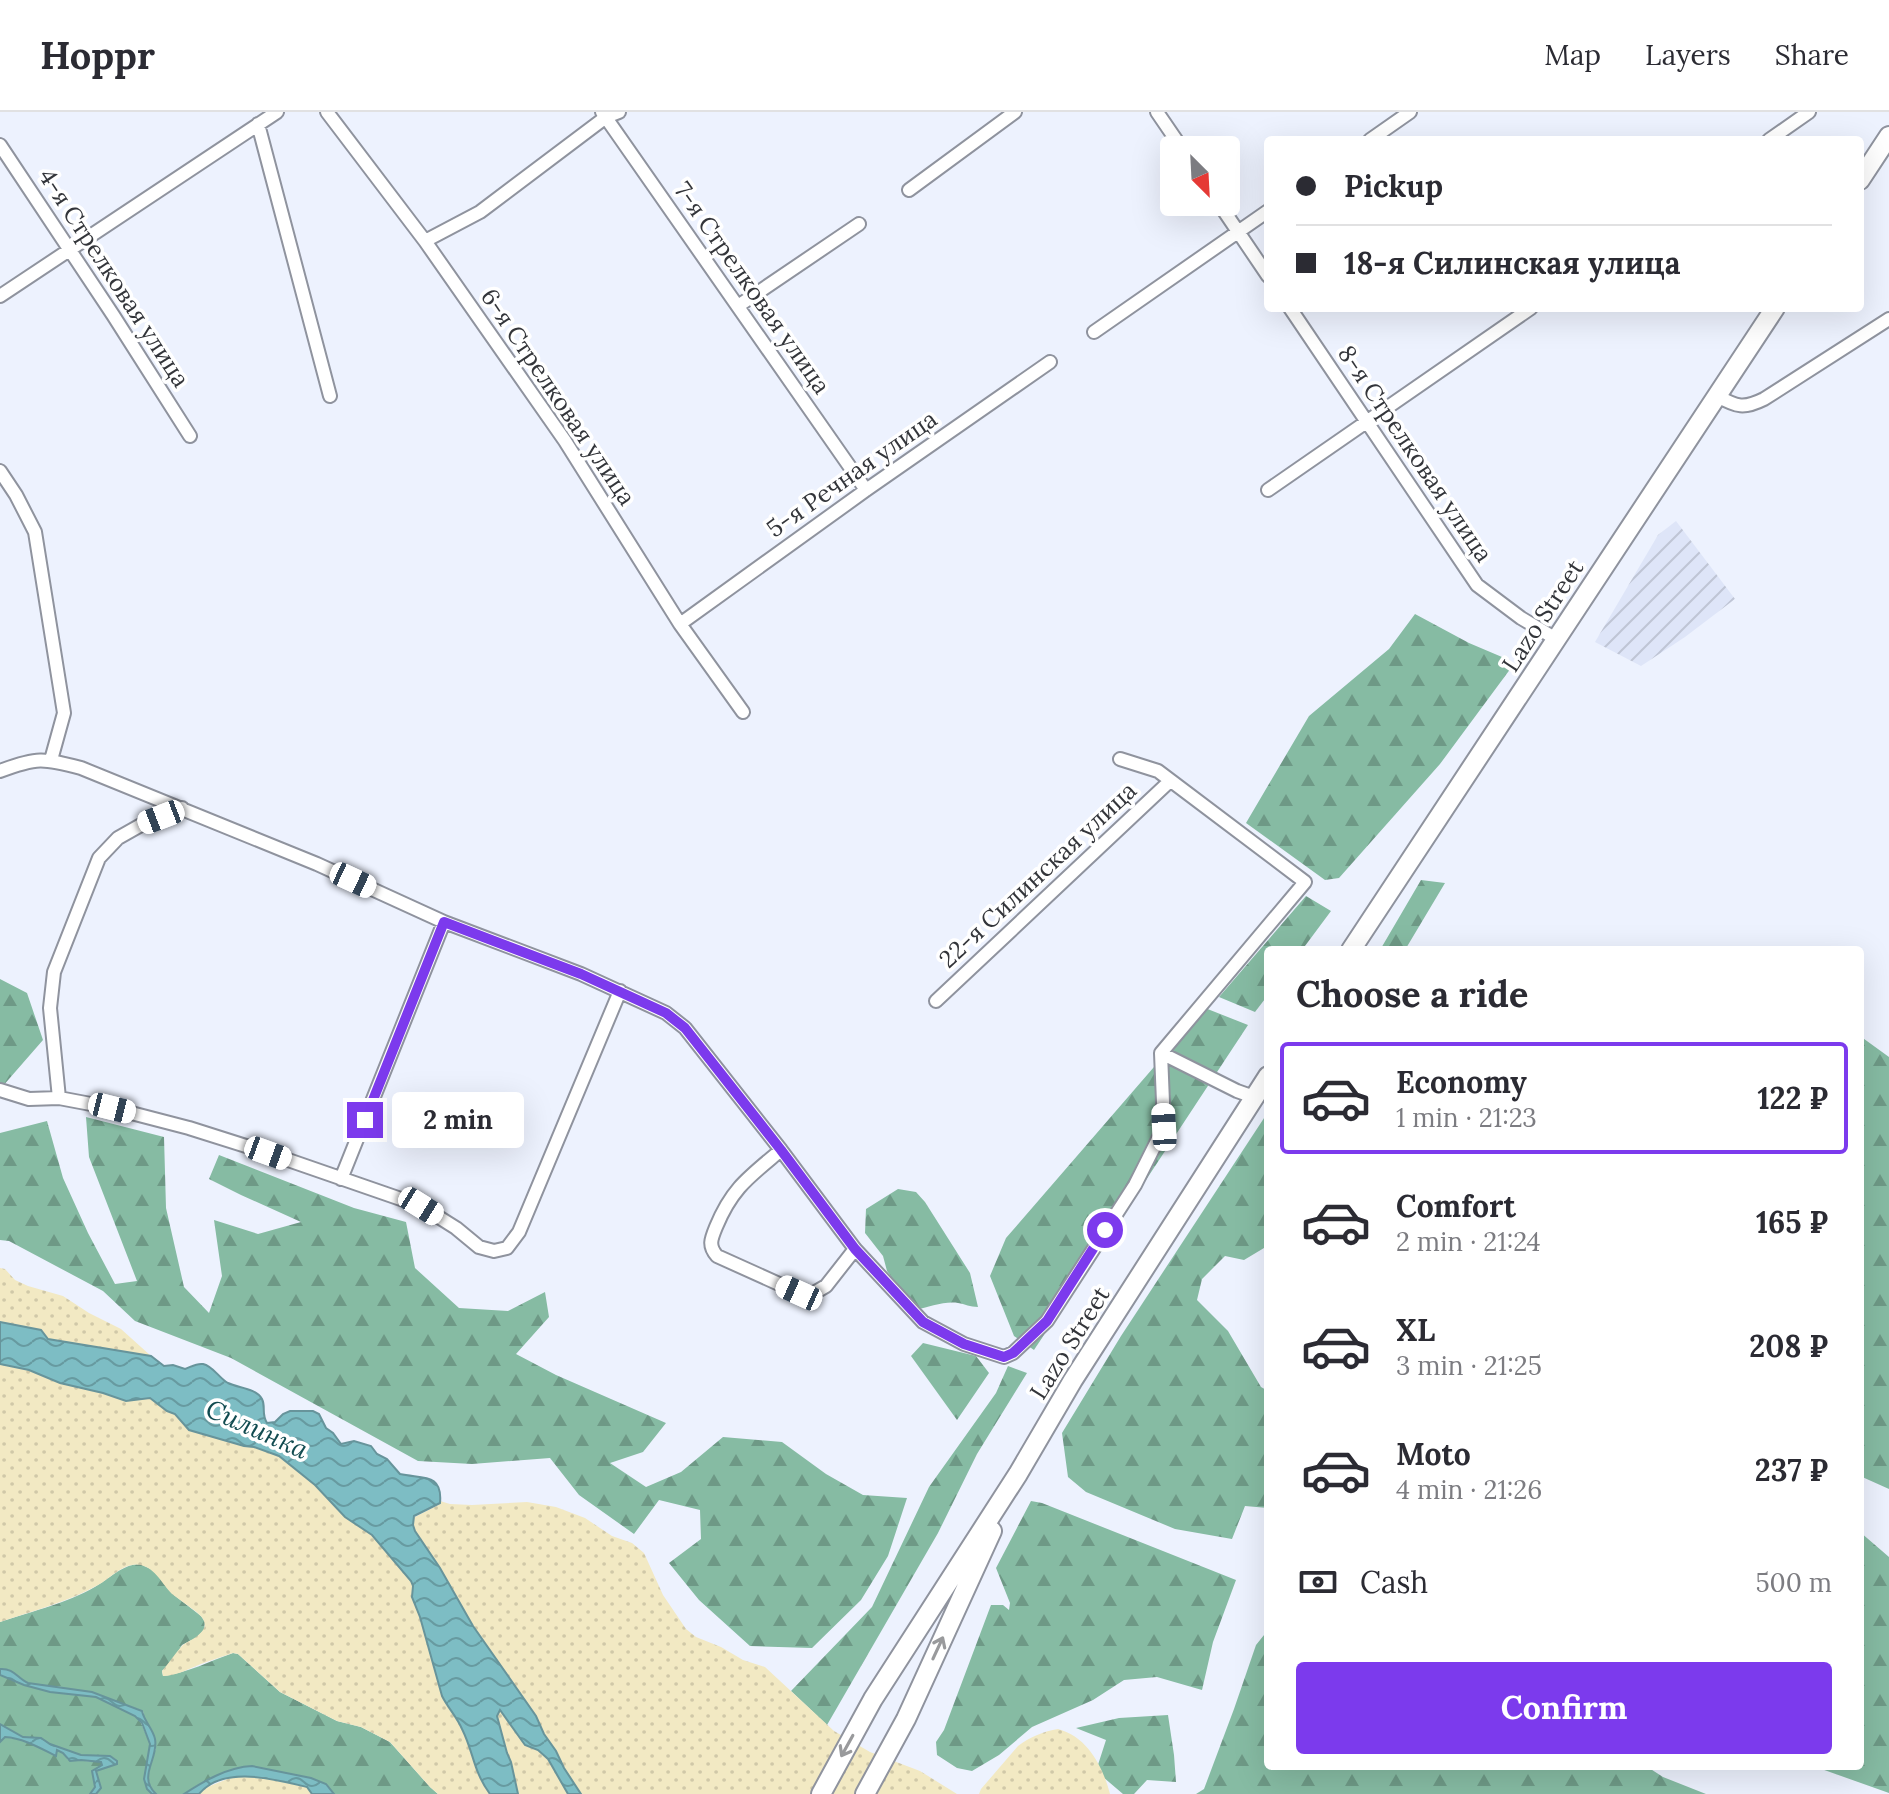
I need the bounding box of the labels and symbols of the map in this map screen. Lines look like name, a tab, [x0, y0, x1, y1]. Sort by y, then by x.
north arrow	[1160, 136, 1240, 216]
street label: 4-я Стрелковая улица	[32, 163, 197, 393]
street label: 7-я Стрелковая улица	[667, 176, 837, 400]
street label: 6-я Стрелковая улица	[474, 282, 643, 511]
street label: 8-я Стрелковая улица	[1331, 339, 1500, 568]
street label: 5-я Речная улица	[761, 403, 943, 544]
street label: Lazo Street	[1495, 553, 1591, 678]
street label: 22-я Силинская улица	[932, 775, 1143, 974]
car	[134, 797, 188, 837]
car	[326, 859, 380, 901]
car	[86, 1091, 138, 1125]
callout: 2 min	[393, 1092, 525, 1148]
route end	[347, 1102, 383, 1138]
car	[1151, 1102, 1177, 1152]
car	[241, 1134, 295, 1172]
car	[394, 1183, 448, 1229]
route start	[1087, 1212, 1123, 1248]
car	[772, 1272, 826, 1314]
street label: Lazo Street	[1023, 1280, 1117, 1405]
water label: Силинка	[201, 1391, 314, 1466]
one-way arrow	[932, 1636, 947, 1661]
one-way arrow	[838, 1734, 854, 1758]

